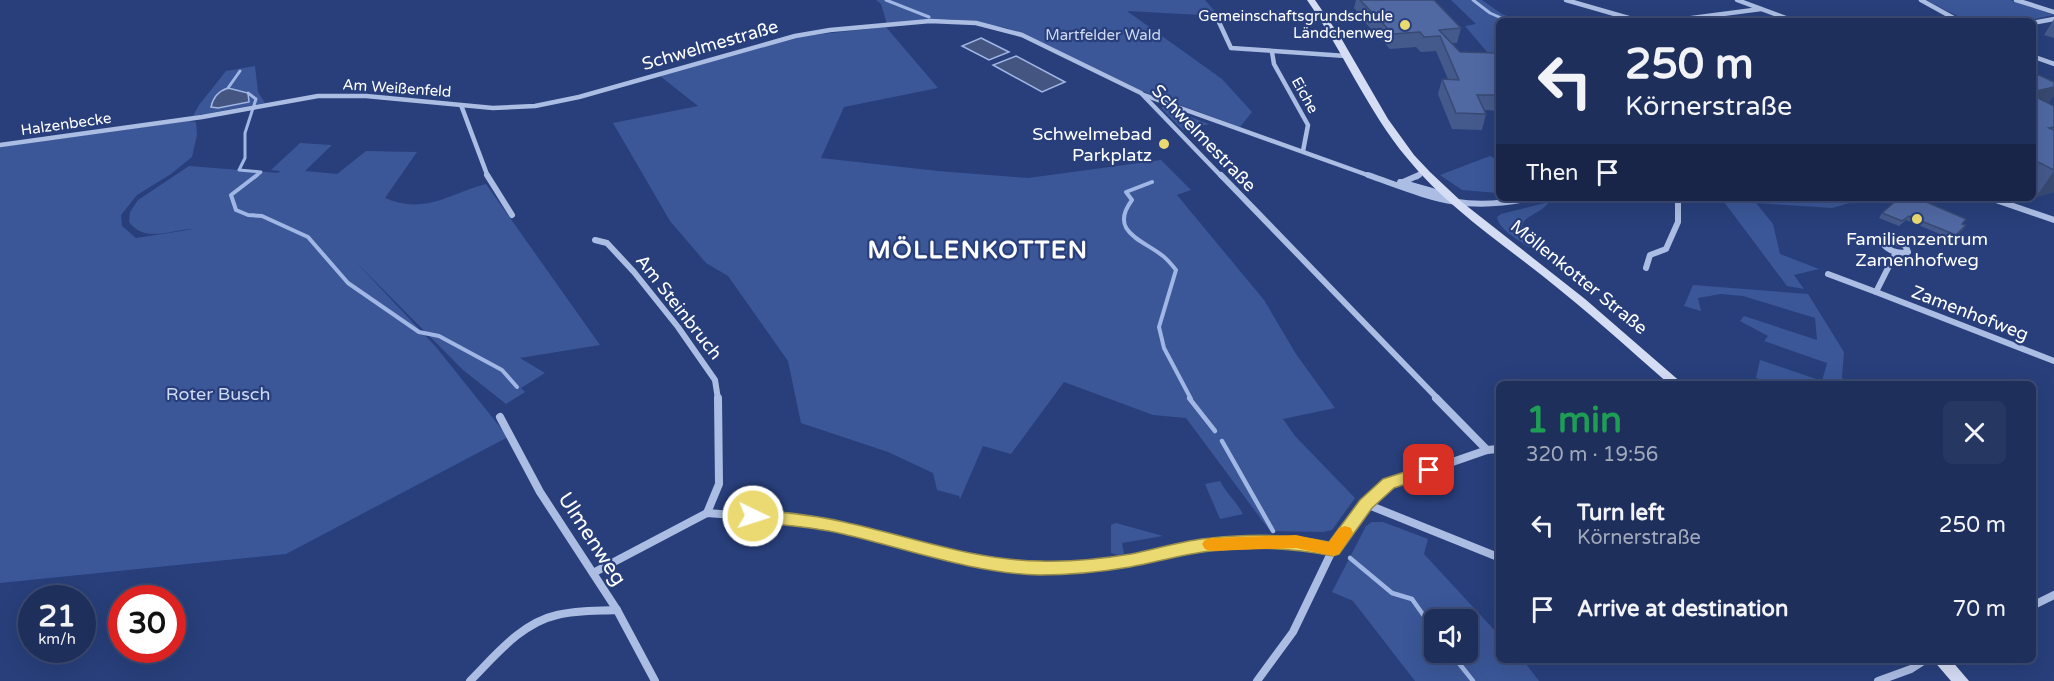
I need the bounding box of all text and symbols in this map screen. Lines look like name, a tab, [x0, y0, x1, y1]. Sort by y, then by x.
place label: Gemeinschaftsgrundschule Ländchenweg	[1198, 7, 1393, 42]
street label: Schwelmestraße	[639, 15, 781, 75]
marker: Gemeinschaftsgrundschule Ländchenweg	[1398, 18, 1412, 32]
park label: Martfelder Wald	[1045, 26, 1161, 44]
text: 250 m	[1625, 39, 1754, 90]
icon: left	[1526, 42, 1604, 120]
street label: Eiche	[1288, 74, 1322, 116]
street label: Am Weißenfeld	[342, 75, 452, 101]
street label: Schwelmestraße	[1147, 80, 1261, 196]
text: Körnerstraße	[1625, 90, 1792, 123]
street label: Halzenbecke	[20, 109, 112, 139]
place label: Schwelmebad Parkplatz	[1032, 123, 1152, 166]
marker: Schwelmebad Parkplatz	[1157, 137, 1171, 151]
icon: arrive	[1591, 156, 1624, 189]
text: Then	[1526, 160, 1579, 186]
marker: Familienzentrum Zamenhofweg	[1910, 212, 1924, 226]
street label: Möllenkotter Straße	[1506, 215, 1652, 339]
place label: Familienzentrum Zamenhofweg	[1846, 228, 1988, 271]
district label: MÖLLENKOTTEN	[868, 236, 1088, 265]
street label: Am Steinbruch	[631, 250, 727, 364]
street label: Zamenhofweg	[1908, 281, 2032, 345]
park label: Roter Busch	[166, 383, 270, 405]
text: 1 min	[1526, 399, 1622, 442]
button: close	[1943, 401, 2006, 464]
text: 320 m · 19:56	[1526, 443, 1658, 467]
pin	[1403, 444, 1454, 495]
icon: arrive	[1412, 453, 1445, 486]
position arrow	[721, 484, 785, 548]
street label: Ulmenweg	[553, 488, 631, 590]
text: Turn left	[1577, 500, 1665, 526]
icon: left	[1526, 509, 1559, 542]
text: 250 m	[1939, 512, 2006, 538]
text: Körnerstraße	[1577, 526, 1701, 550]
speed limit sign: 30	[108, 585, 186, 663]
icon: arrive	[1526, 593, 1559, 626]
text: Arrive at destination	[1577, 596, 1788, 622]
text: 70 m	[1952, 596, 2006, 622]
text: 21	[38, 598, 76, 635]
map controls	[1424, 609, 1478, 663]
button: sound	[1424, 609, 1478, 663]
text: km/h	[38, 630, 76, 648]

